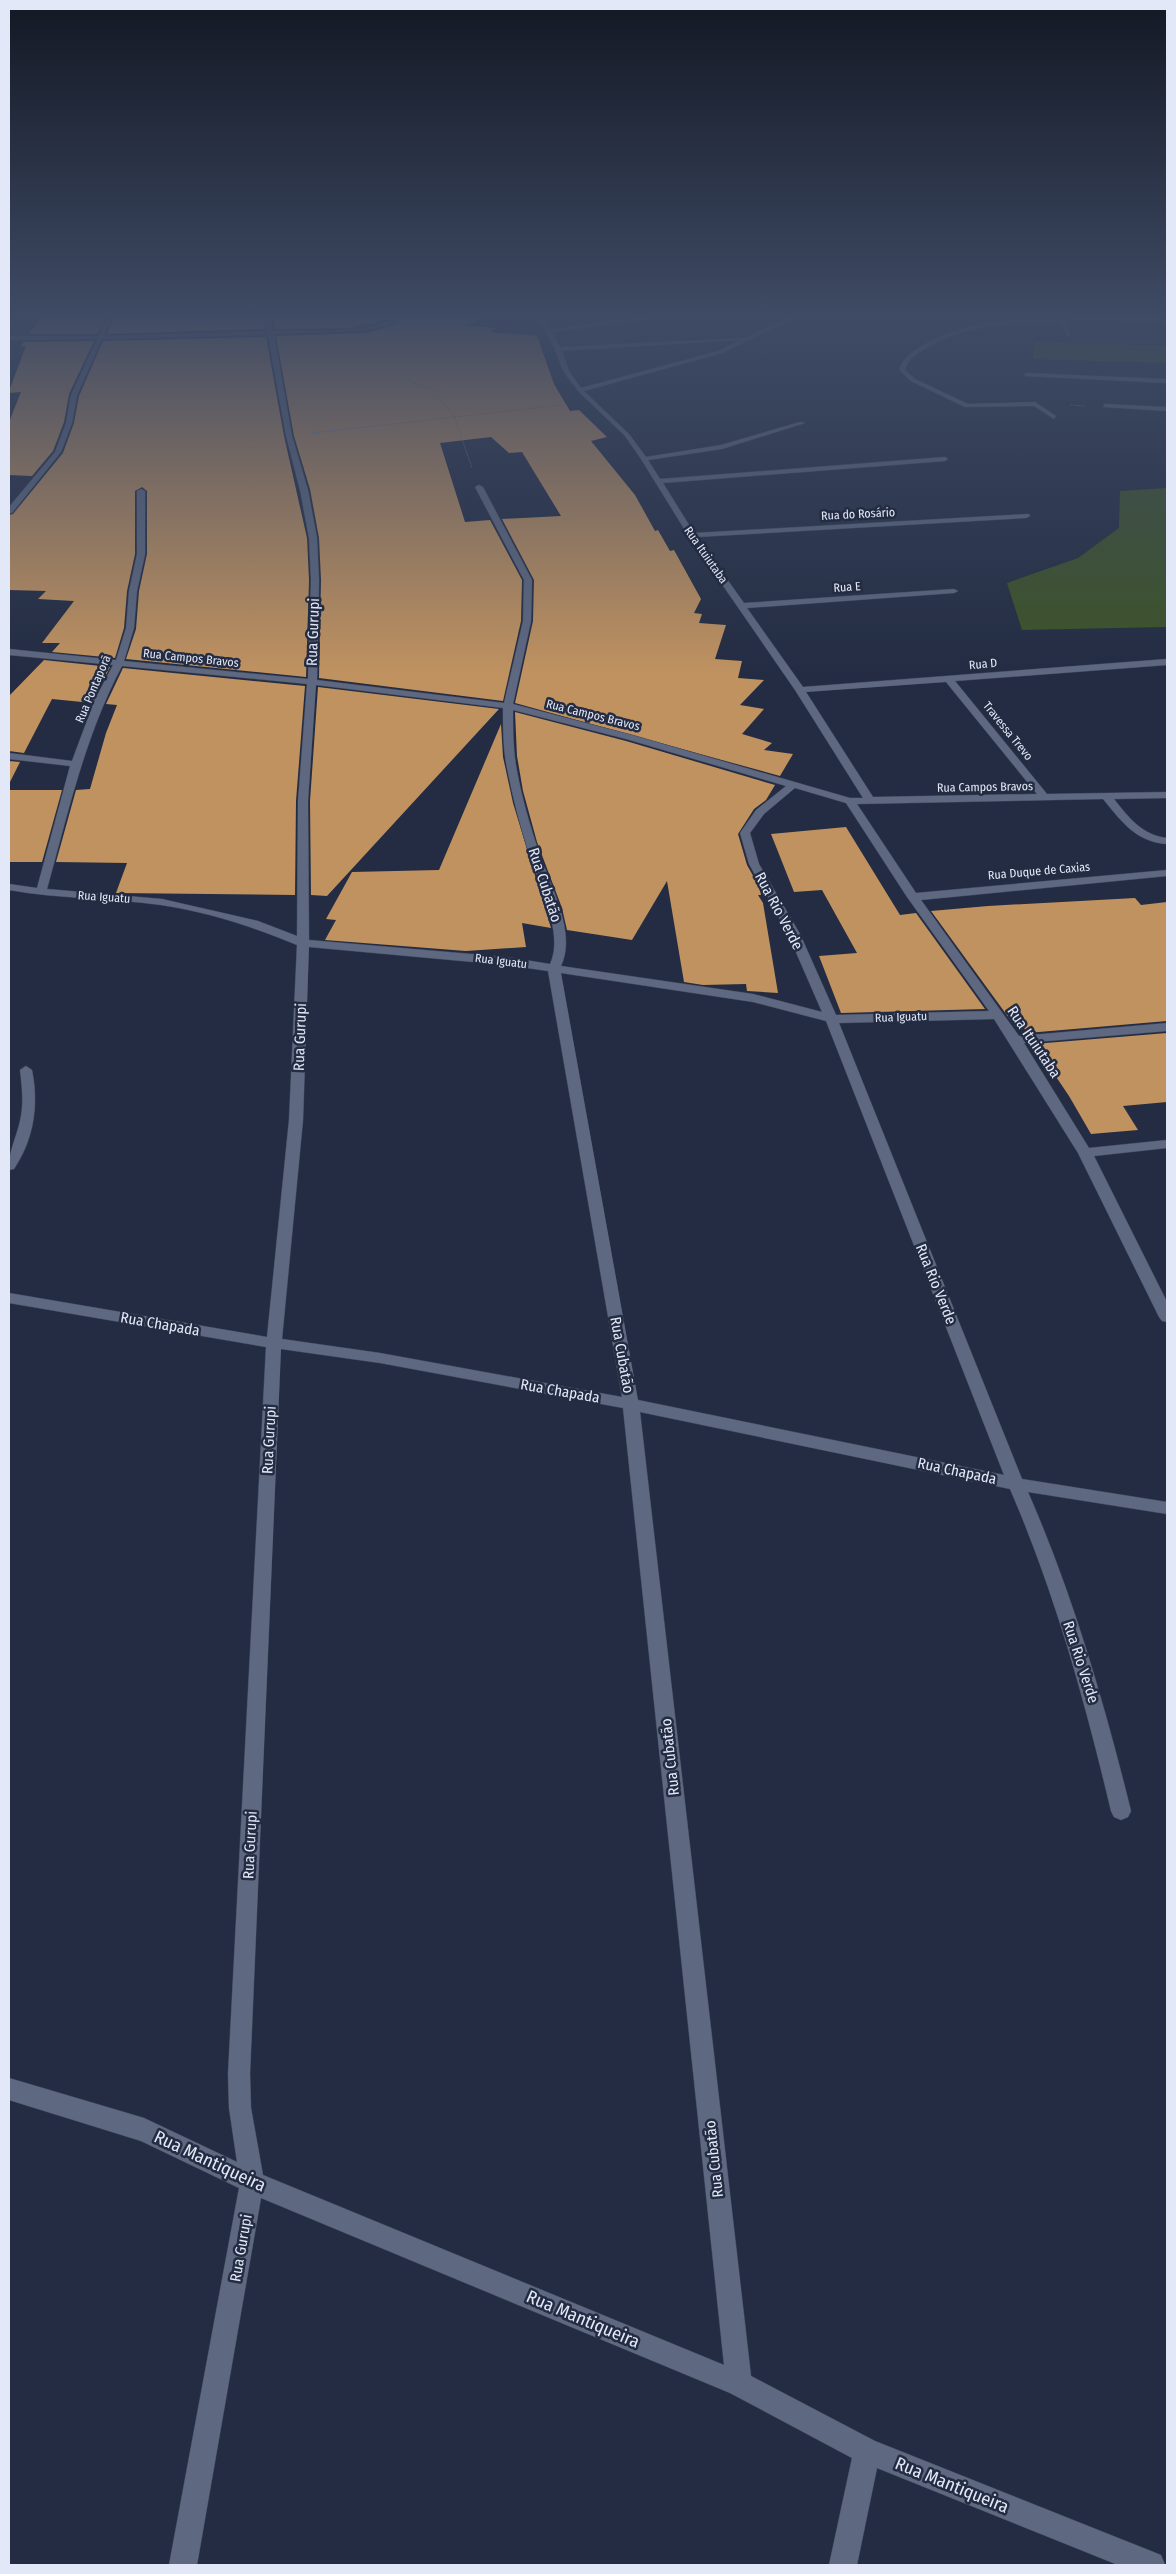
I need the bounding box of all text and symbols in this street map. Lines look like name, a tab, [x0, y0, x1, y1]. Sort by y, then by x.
street label: Rua do Rosário	[821, 505, 895, 523]
street label: Rua Ituiutaba	[681, 524, 731, 586]
street label: Rua E	[833, 579, 861, 595]
street label: Rua Gurupi	[303, 598, 323, 666]
street label: Rua Campos Bravos	[143, 646, 239, 670]
street label: Rua Pontaporã	[72, 653, 114, 725]
street label: Rua D	[968, 656, 998, 672]
street label: Rua Campos Bravos	[545, 697, 641, 733]
street label: Travessa Trevo	[980, 699, 1036, 763]
street label: Rua Campos Bravos	[937, 779, 1033, 795]
street label: Rua Cubatão	[524, 845, 566, 925]
street label: Rua Duque de Caxias	[987, 860, 1091, 882]
street label: Rua Rio Verde	[751, 869, 807, 953]
street label: Rua Iguatu	[77, 888, 131, 906]
street label: Rua Iguatu	[474, 951, 528, 971]
street label: Rua Gurupi	[290, 1003, 310, 1071]
street label: Rua Ituiutaba	[1003, 1003, 1065, 1081]
street label: Rua Iguatu	[874, 1009, 928, 1025]
street label: Rua Rio Verde	[912, 1241, 960, 1327]
street label: Rua Chapada	[119, 1308, 201, 1340]
street label: Rua Cubatão	[606, 1315, 638, 1395]
street label: Rua Chapada	[519, 1375, 601, 1407]
street label: Rua Gurupi	[258, 1405, 280, 1475]
street label: Rua Chapada	[916, 1454, 998, 1488]
street label: Rua Rio Verde	[1059, 1619, 1103, 1705]
street label: Rua Cubatão	[657, 1717, 683, 1796]
street label: Rua Gurupi	[239, 1810, 261, 1880]
street label: Rua Cubatão	[701, 2119, 727, 2198]
street label: Rua Mantiqueira	[151, 2125, 270, 2197]
street label: Rua Gurupi	[226, 2213, 256, 2283]
street label: Rua Mantiqueira	[523, 2285, 643, 2353]
street label: Rua Mantiqueira	[892, 2452, 1012, 2518]

